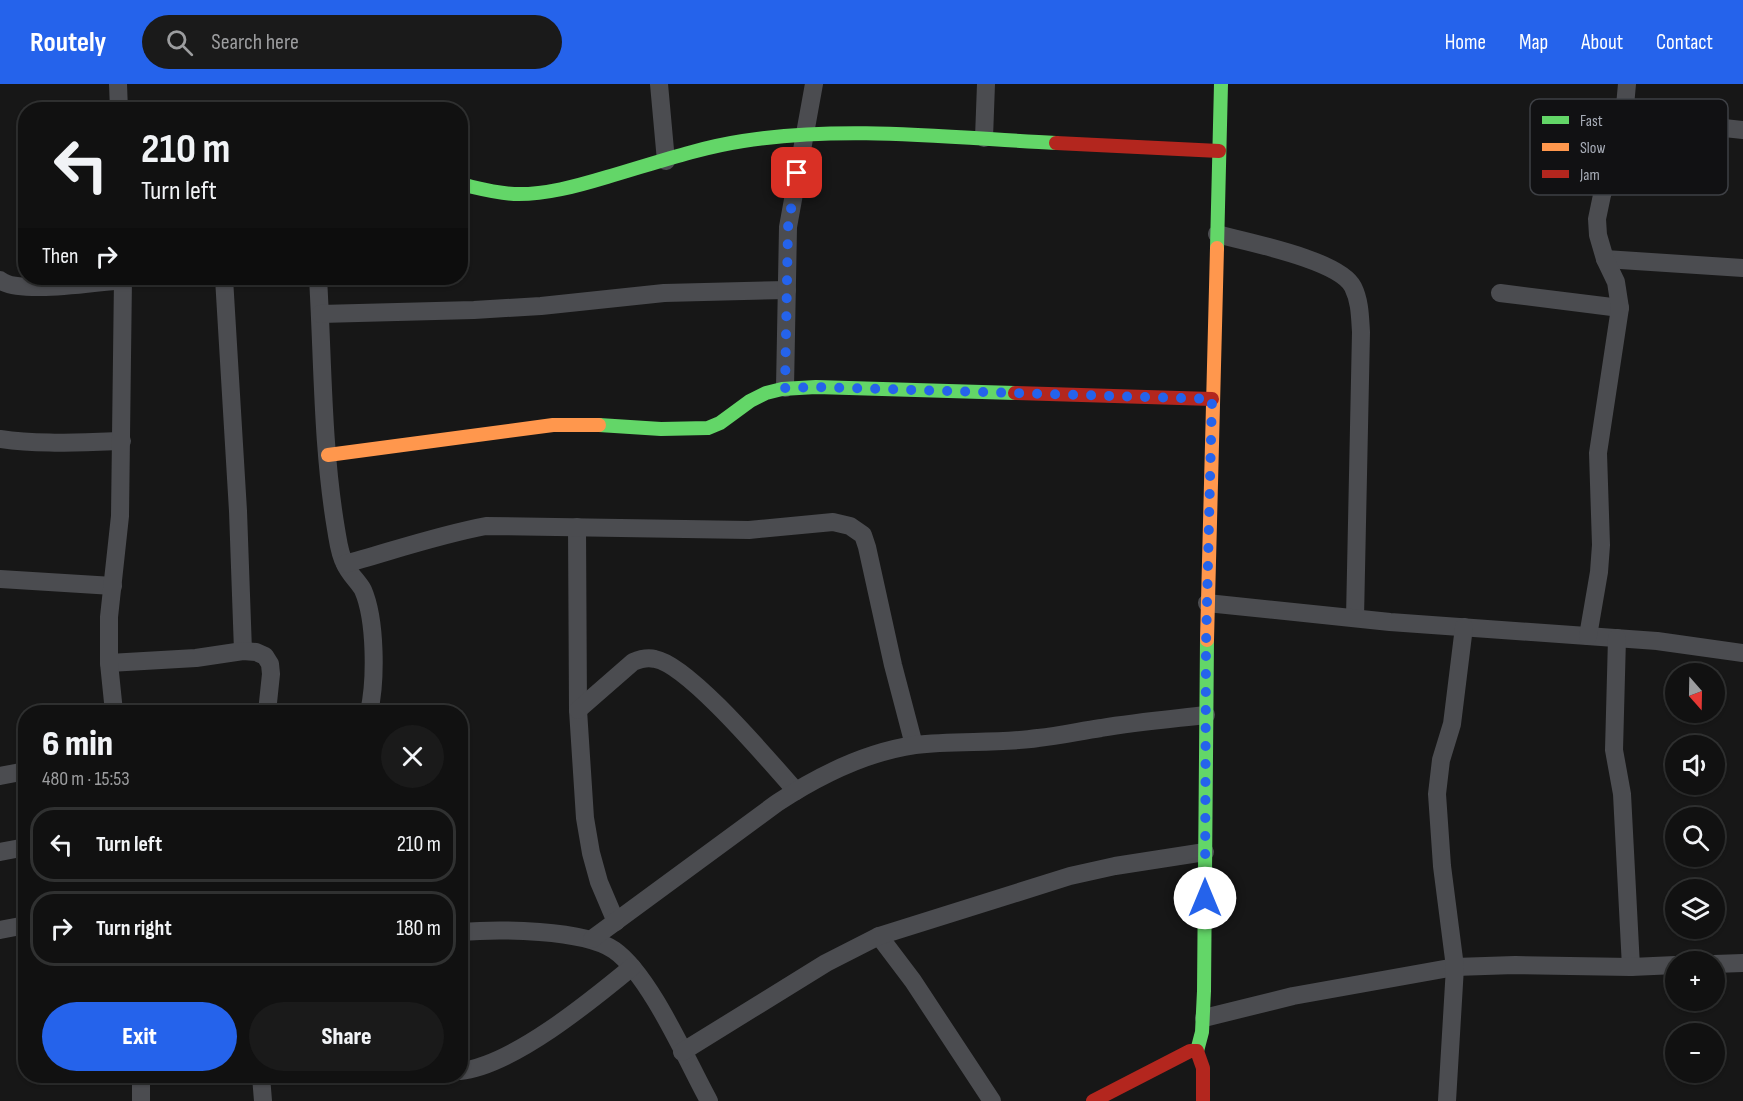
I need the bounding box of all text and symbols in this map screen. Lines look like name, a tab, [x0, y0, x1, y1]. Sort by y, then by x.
search box	[142, 15, 562, 69]
text: Routely	[30, 26, 106, 59]
icon: search	[163, 26, 196, 59]
text: Search here	[211, 29, 299, 56]
text: Home	[1445, 30, 1486, 55]
text: Map	[1519, 30, 1548, 55]
text: About	[1581, 30, 1623, 55]
text: Contact	[1656, 30, 1713, 55]
legend	[1530, 99, 1728, 195]
text: Fast	[1580, 112, 1603, 131]
text: 210 m	[141, 124, 230, 175]
icon: left	[42, 126, 120, 204]
text: Slow	[1580, 139, 1605, 158]
pin	[771, 147, 822, 198]
icon: arrive	[780, 156, 813, 189]
text: Jam	[1579, 166, 1600, 185]
text: Turn left	[141, 175, 217, 207]
icon: right	[90, 240, 123, 273]
text: Then	[42, 243, 78, 270]
north arrow	[1665, 663, 1725, 723]
map controls	[1665, 663, 1725, 1083]
text: 6 min	[42, 723, 113, 766]
button: close	[381, 725, 444, 788]
button: sound	[1665, 735, 1725, 795]
text: 480 m · 15:53	[42, 767, 130, 791]
button: search	[1665, 807, 1725, 867]
icon: left	[45, 828, 78, 861]
text: Turn left	[96, 831, 162, 858]
text: 210 m	[397, 831, 441, 858]
position arrow	[1173, 866, 1237, 930]
button: layers	[1665, 879, 1725, 939]
icon: right	[45, 912, 78, 945]
text: Turn right	[96, 915, 172, 942]
text: 180 m	[396, 915, 441, 942]
button: +	[1665, 951, 1725, 1011]
button: Exit	[42, 1002, 237, 1071]
button: Share	[249, 1002, 444, 1071]
button: −	[1665, 1023, 1725, 1083]

